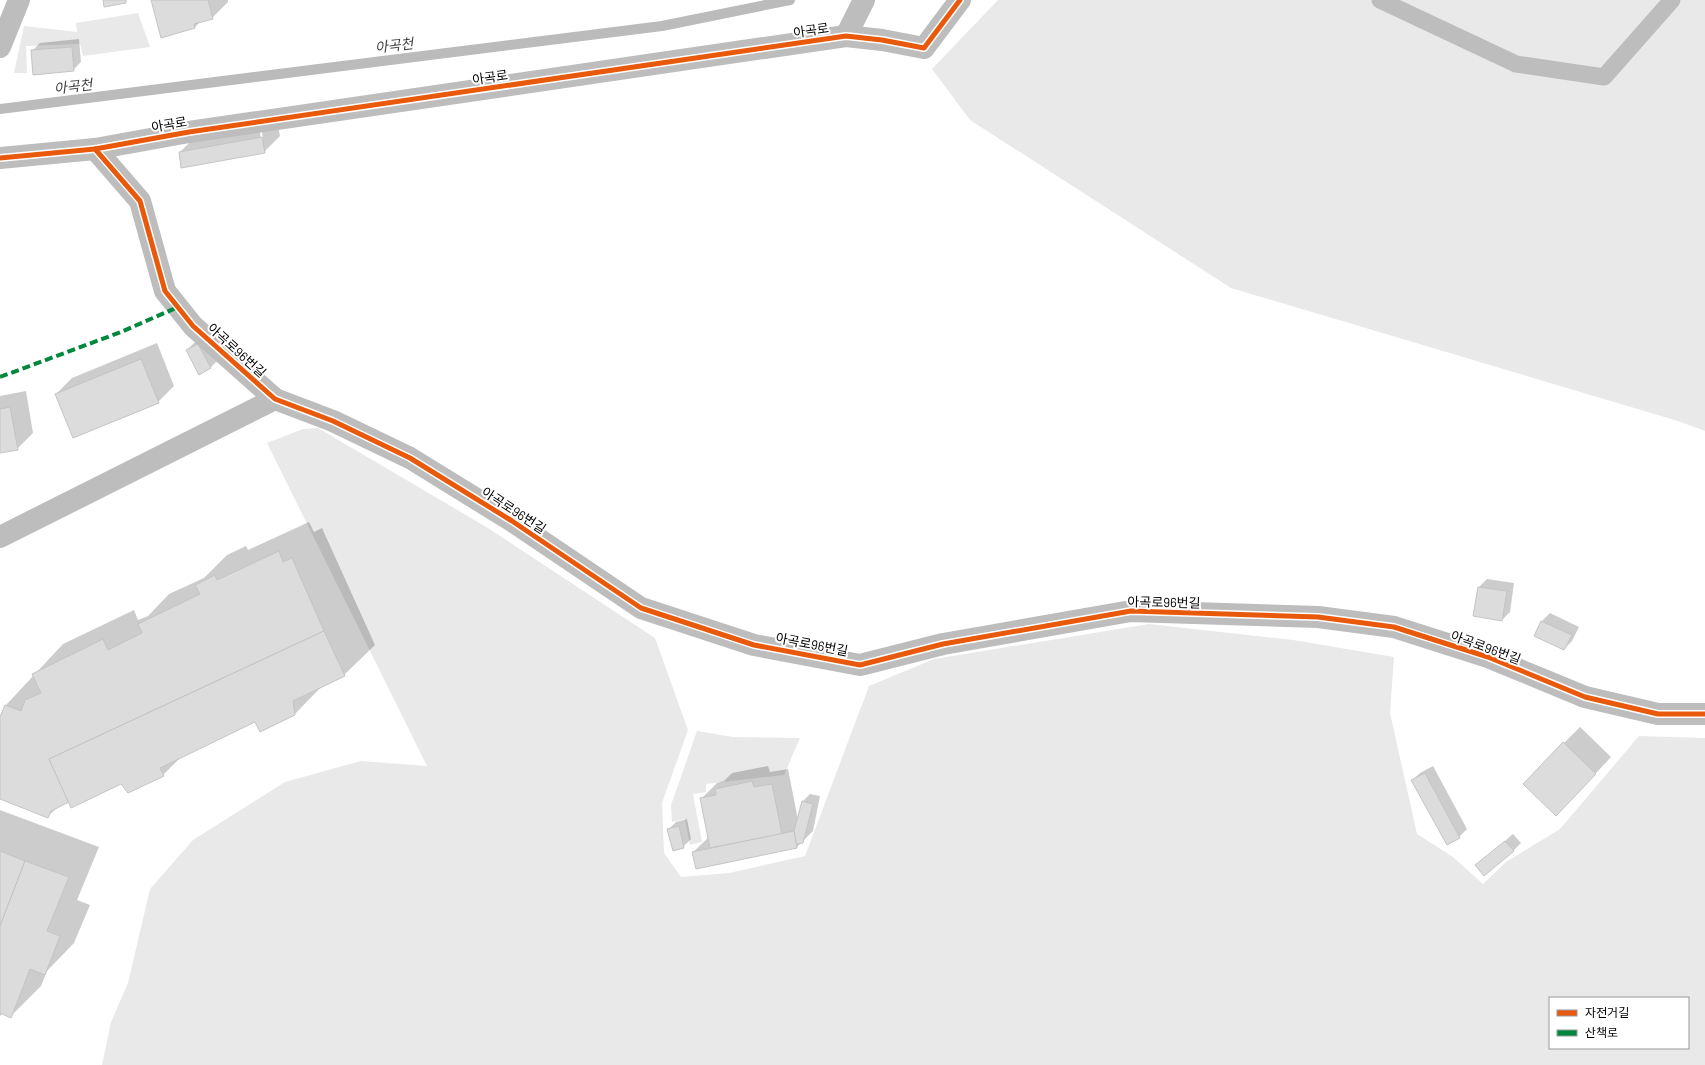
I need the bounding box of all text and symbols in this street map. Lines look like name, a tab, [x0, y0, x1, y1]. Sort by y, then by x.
street label: 아곡로	[792, 20, 830, 40]
water label: 아곡천	[374, 34, 415, 56]
street label: 아곡로	[471, 67, 509, 87]
water label: 아곡천	[53, 75, 94, 97]
street label: 아곡로	[150, 113, 188, 135]
street label: 아곡로96번길	[204, 320, 270, 380]
street label: 아곡로96번길	[479, 483, 549, 537]
street label: 아곡로96번길	[1127, 593, 1201, 611]
street label: 아곡로96번길	[1449, 627, 1523, 667]
street label: 아곡로96번길	[775, 629, 849, 659]
legend	[1549, 997, 1689, 1049]
text: 자전거길	[1585, 1005, 1629, 1019]
text: 산책로	[1585, 1025, 1618, 1039]

